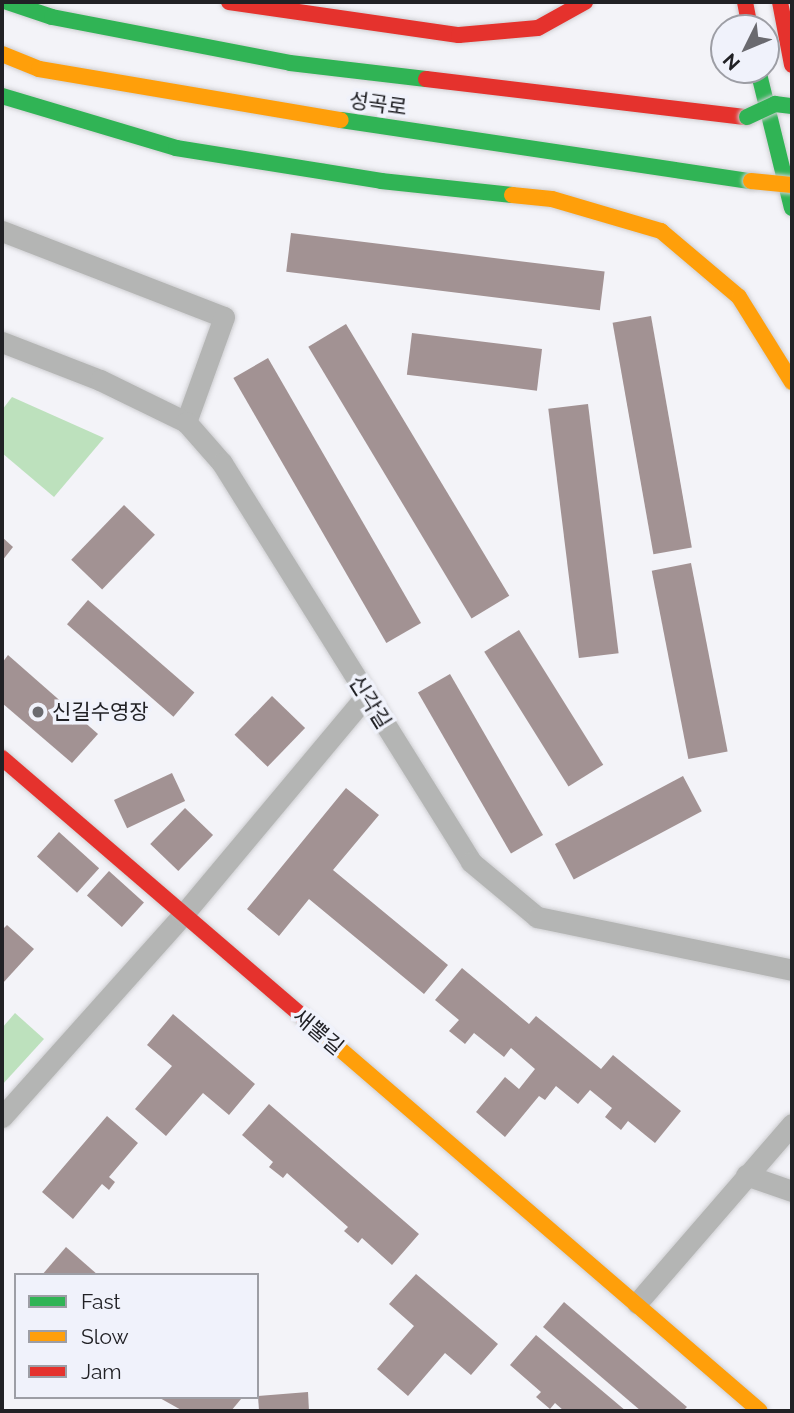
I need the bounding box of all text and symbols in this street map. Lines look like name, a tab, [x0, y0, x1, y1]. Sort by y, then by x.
north arrow	[710, 14, 780, 84]
text: N	[718, 49, 744, 75]
street label: 성곡로	[348, 87, 408, 121]
street label: 신각길	[344, 671, 396, 733]
place label: 신길수영장	[52, 699, 149, 725]
marker: 신길수영장	[30, 704, 46, 720]
street label: 새뿔길	[288, 1004, 348, 1060]
legend	[14, 1273, 259, 1399]
text: Fast	[81, 1289, 121, 1314]
text: Slow	[81, 1324, 129, 1349]
text: Jam	[81, 1359, 122, 1384]

